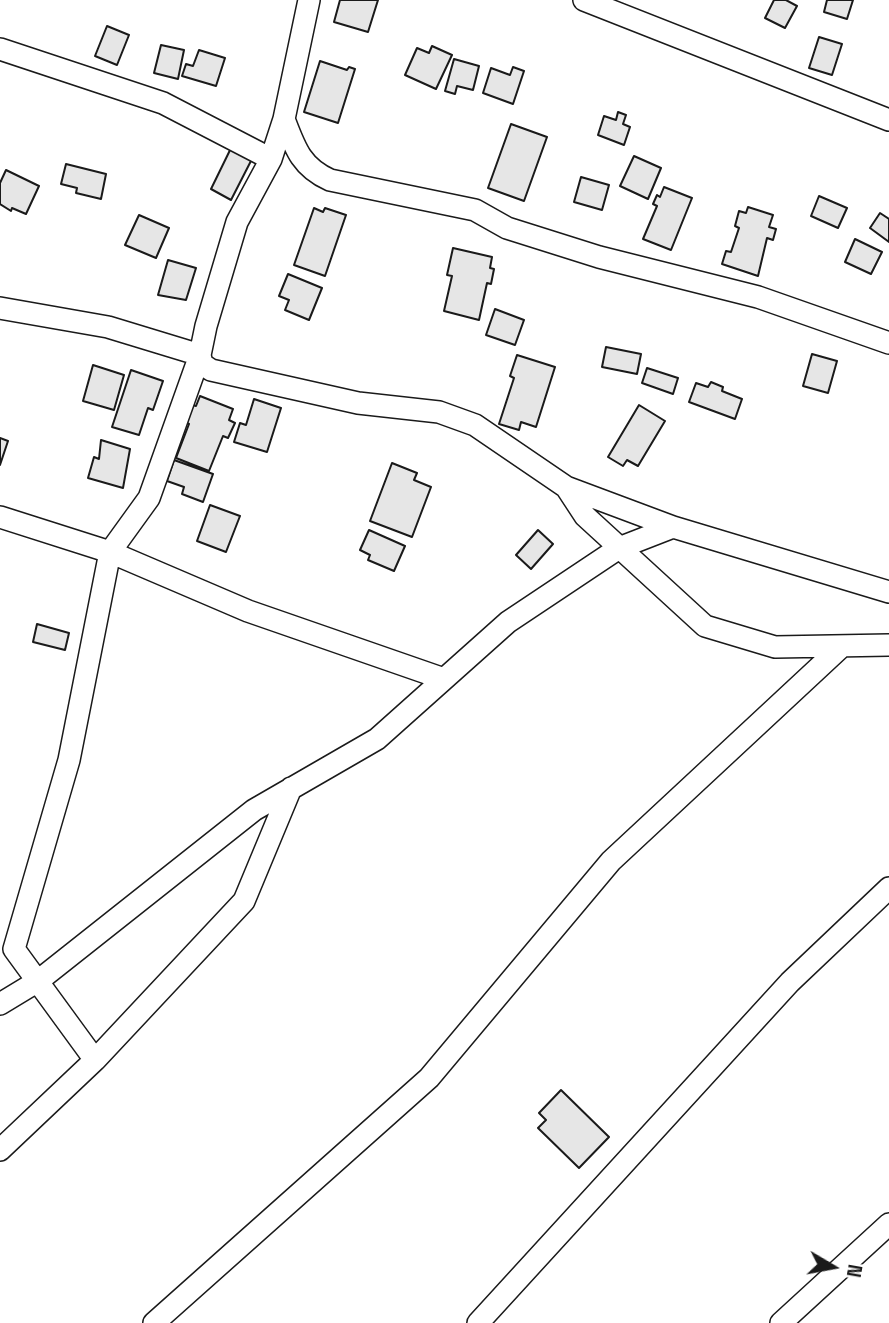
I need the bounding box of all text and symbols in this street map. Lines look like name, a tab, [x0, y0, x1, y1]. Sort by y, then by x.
north arrow	[798, 1232, 868, 1302]
text: N	[841, 1262, 868, 1279]

